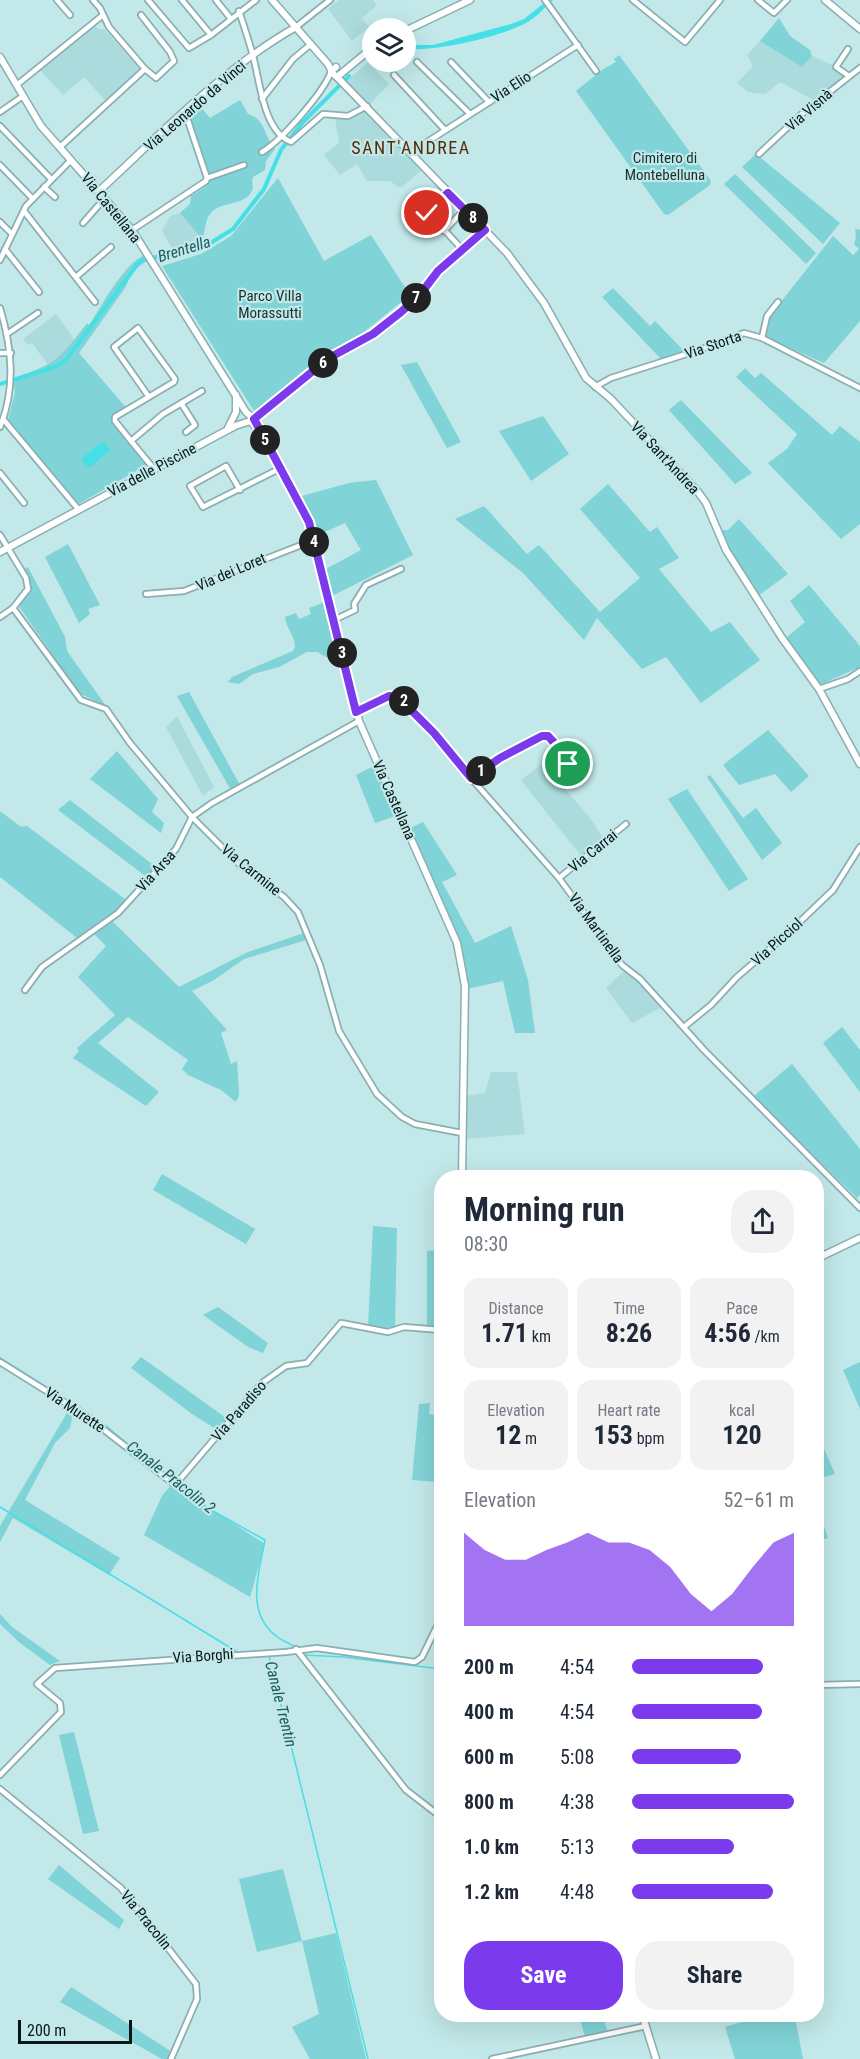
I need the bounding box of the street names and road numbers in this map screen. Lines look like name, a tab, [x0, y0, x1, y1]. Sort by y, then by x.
street label: Via Leonardo da Vinci	[140, 57, 250, 155]
street label: Via Elio	[487, 67, 535, 107]
street label: Via Visnà	[782, 85, 836, 135]
street label: Via Castellana	[77, 169, 145, 247]
street label: Via Storta	[682, 327, 744, 363]
street label: Via Sant'Andrea	[627, 418, 703, 498]
street label: Via delle Piscine	[105, 439, 199, 501]
street label: Via dei Loret	[193, 549, 269, 595]
street label: Via Castellana	[368, 758, 420, 842]
street label: Via Carrai	[565, 826, 621, 876]
street label: Via Carmine	[217, 840, 285, 900]
street label: Via Arsa	[133, 846, 179, 896]
street label: Via Martinella	[565, 889, 627, 967]
street label: Via Picciol	[748, 914, 806, 970]
street label: Via Paradiso	[208, 1377, 270, 1445]
street label: Via Murette	[42, 1383, 108, 1437]
street label: Via Borghi	[172, 1645, 234, 1667]
street label: Via Pracolin	[117, 1887, 175, 1953]

